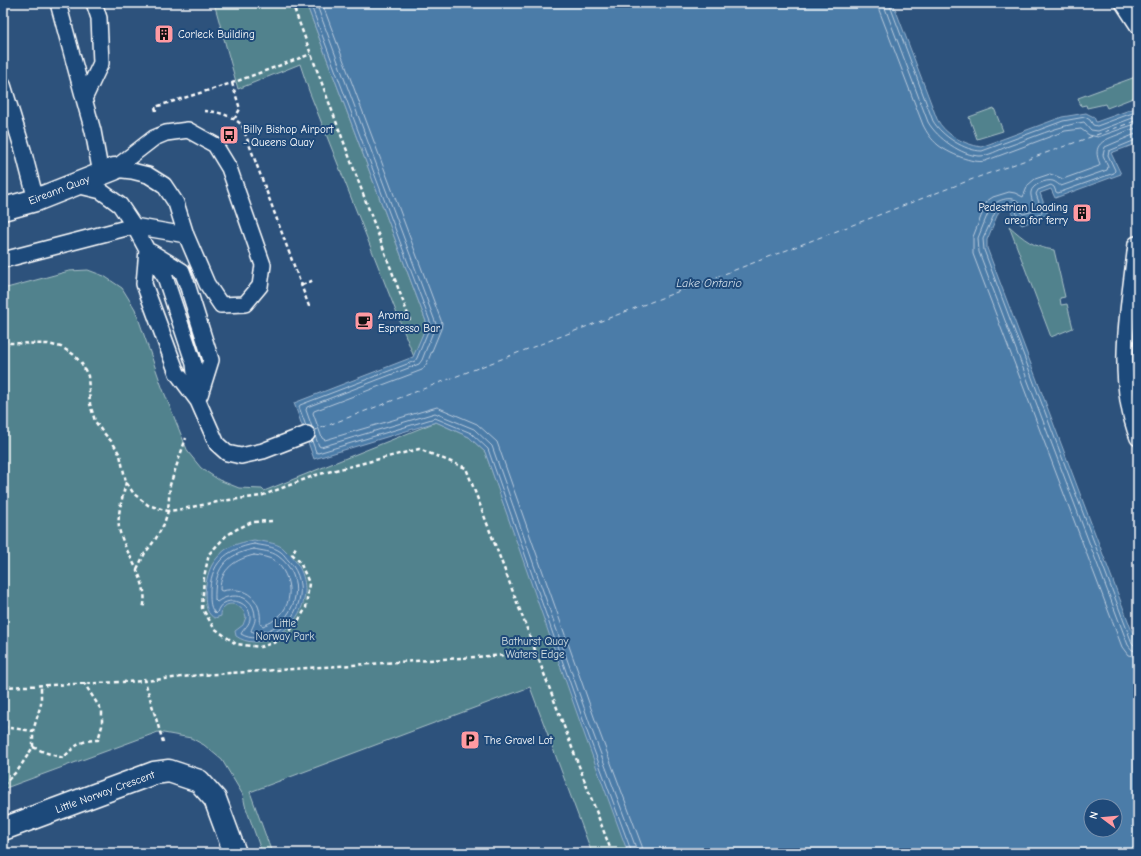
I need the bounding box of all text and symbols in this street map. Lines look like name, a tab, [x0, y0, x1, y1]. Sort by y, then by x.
building icon: Corleck Building	[153, 23, 175, 45]
place label: Corleck Building	[178, 28, 255, 41]
place label: Billy Bishop Airport - Queens Quay	[243, 123, 334, 149]
bus stop icon: Billy Bishop Airport - Queens Quay	[218, 124, 240, 146]
street label: Eireann Quay	[27, 172, 91, 208]
place label: Pedestrian Loading area for ferry	[978, 201, 1068, 227]
building icon: Pedestrian Loading area for ferry	[1071, 202, 1093, 224]
water label: Lake Ontario	[676, 276, 742, 290]
place label: Aroma Espresso Bar	[378, 309, 441, 335]
cafe icon: Aroma Espresso Bar	[353, 310, 375, 332]
park label: Little Norway Park	[255, 617, 315, 643]
park label: Bathurst Quay Waters Edge	[502, 635, 569, 661]
parking icon: The Gravel Lot	[459, 729, 481, 751]
place label: The Gravel Lot	[484, 734, 554, 747]
street label: Little Norway Crescent	[53, 768, 157, 816]
north arrow	[1083, 798, 1123, 838]
text: N	[1087, 810, 1101, 821]

